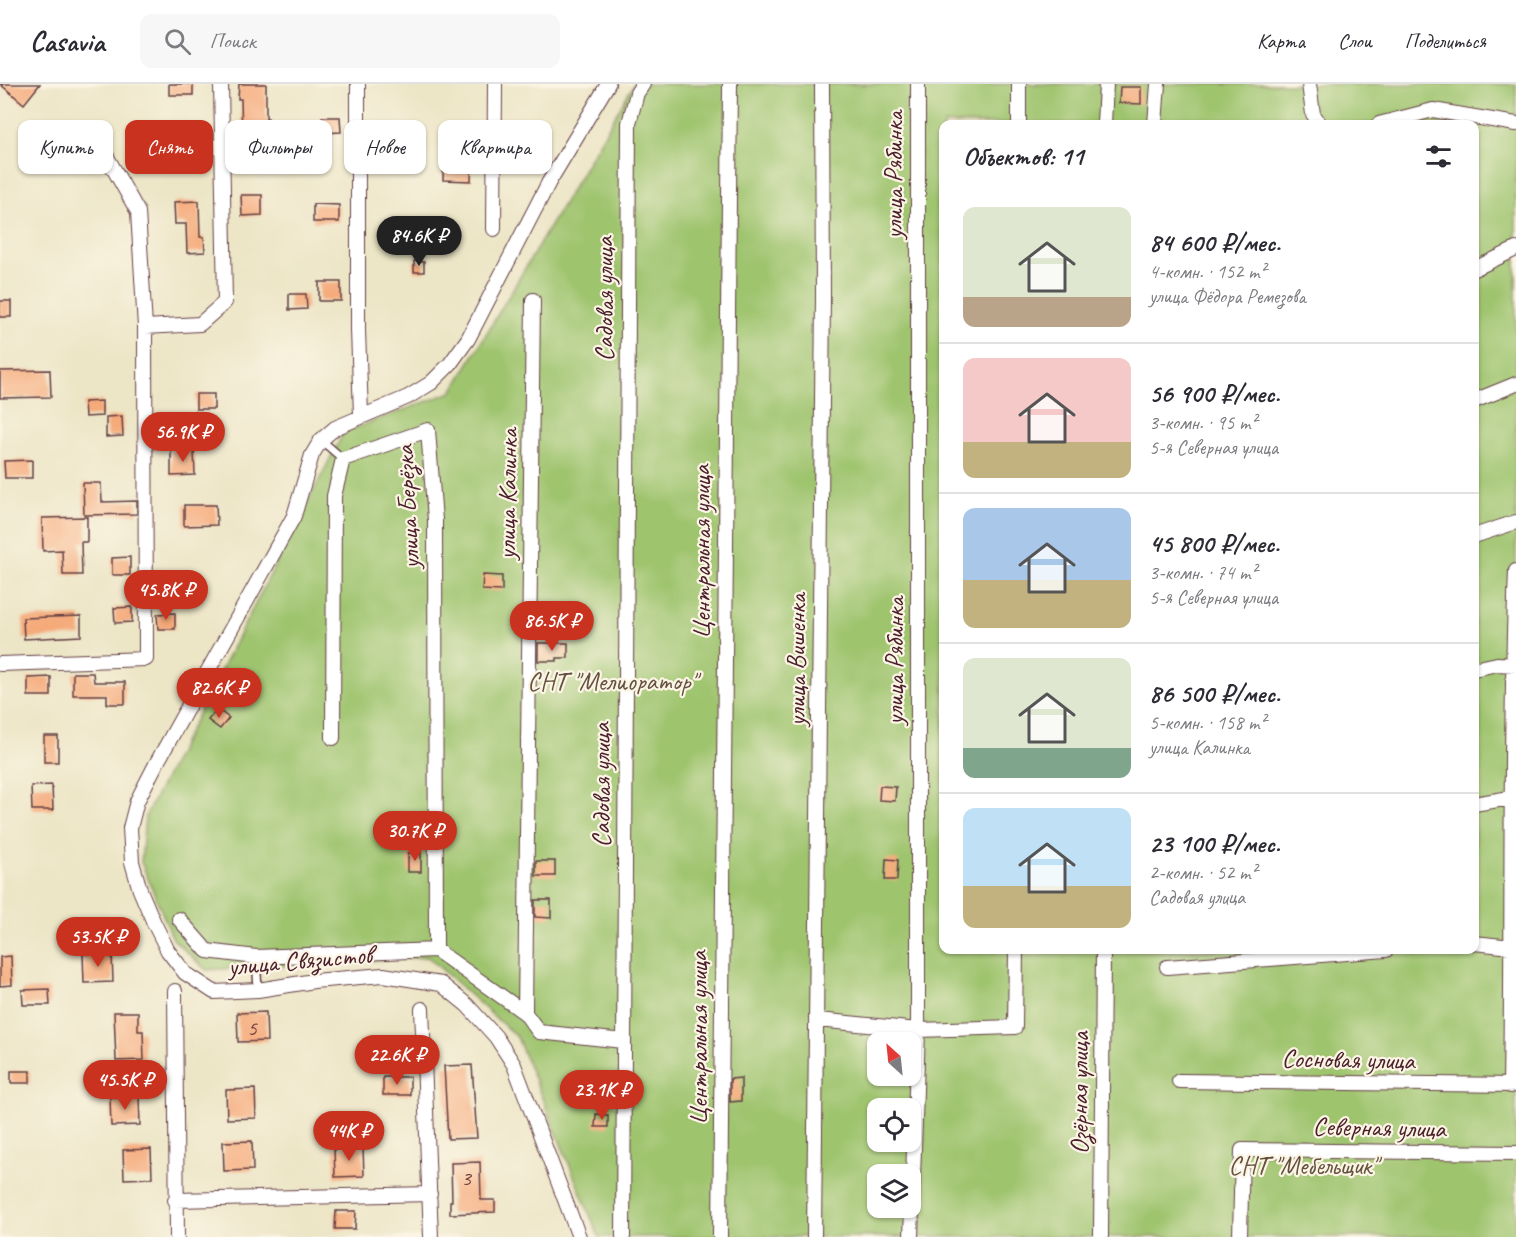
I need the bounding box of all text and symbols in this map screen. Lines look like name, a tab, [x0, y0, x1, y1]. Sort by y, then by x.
search box	[140, 14, 560, 68]
text: Casavia	[30, 24, 104, 59]
icon: search	[161, 25, 194, 58]
text: Поиск	[209, 27, 256, 55]
text: Карта	[1257, 28, 1305, 54]
text: Слои	[1338, 28, 1372, 54]
text: Поделиться	[1405, 28, 1486, 54]
street label: улица Рябинка	[877, 109, 910, 241]
chip: Купить	[18, 120, 113, 174]
chip: Снять	[125, 120, 213, 174]
chip: Фильтры	[225, 120, 332, 174]
chip: Новое	[344, 120, 426, 174]
chip: Квартира	[438, 120, 552, 174]
text: Объектов: 11	[963, 140, 1083, 173]
icon: filters	[1422, 140, 1455, 173]
pin: 84.6K ₽	[364, 216, 474, 267]
text: 84.6K ₽	[391, 223, 447, 248]
text: 84 600 ₽/мес.	[1149, 226, 1280, 259]
icon: home	[1011, 231, 1083, 303]
street label: Садовая улица	[588, 235, 621, 361]
text: 4-комн. · 152 m²	[1149, 259, 1266, 284]
text: улица Фёдора Ремезова	[1149, 284, 1306, 309]
text: 56 900 ₽/мес.	[1149, 377, 1280, 410]
icon: home	[1011, 382, 1083, 454]
text: 3-комн. · 95 m²	[1149, 410, 1257, 435]
pin: 56.9K ₽	[128, 412, 238, 463]
text: 56.9K ₽	[155, 419, 211, 444]
street label: улица Калинка	[490, 426, 525, 562]
text: 5-я Северная улица	[1149, 435, 1278, 460]
street label: улица Берёзка	[388, 442, 428, 572]
street label: Центральная улица	[685, 463, 718, 639]
text: 45 800 ₽/мес.	[1149, 527, 1280, 560]
icon: home	[1011, 532, 1083, 604]
text: 3-комн. · 74 m²	[1149, 560, 1257, 585]
pin: 45.8K ₽	[111, 570, 221, 621]
text: 45.8K ₽	[138, 577, 194, 602]
text: 5-я Северная улица	[1149, 585, 1278, 610]
street label: улица Вишенка	[780, 591, 813, 728]
street label: улица Рябинка	[878, 595, 911, 727]
pin: 86.5K ₽	[497, 601, 607, 652]
text: 86.5K ₽	[524, 608, 580, 633]
park label: СНТ "Мелиоратор"	[527, 665, 701, 698]
pin: 82.6K ₽	[164, 668, 274, 719]
text: 82.6K ₽	[191, 675, 247, 700]
text: 86 500 ₽/мес.	[1149, 677, 1280, 710]
icon: home	[1011, 682, 1083, 754]
text: 5-комн. · 158 m²	[1149, 710, 1266, 735]
street label: Садовая улица	[585, 721, 618, 847]
text: улица Калинка	[1149, 735, 1250, 760]
pin: 30.7K ₽	[360, 811, 470, 862]
text: 30.7K ₽	[387, 818, 443, 843]
text: 23 100 ₽/мес.	[1149, 827, 1280, 860]
icon: home	[1011, 832, 1083, 904]
text: 2-комн. · 52 m²	[1149, 860, 1257, 885]
text: Садовая улица	[1149, 885, 1245, 910]
pin: 53.5K ₽	[43, 917, 153, 968]
text: 53.5K ₽	[70, 924, 126, 949]
street label: улица Связистов	[225, 937, 380, 984]
street label: Центральная улица	[682, 949, 715, 1125]
house number: 5	[247, 1014, 258, 1042]
street label: Озёрная улица	[1063, 1030, 1097, 1154]
north arrow	[867, 1032, 921, 1086]
map controls	[867, 1032, 921, 1218]
pin: 22.6K ₽	[342, 1035, 452, 1086]
text: 22.6K ₽	[369, 1042, 425, 1067]
street label: Сосновая улица	[1281, 1042, 1416, 1077]
pin: 45.5K ₽	[70, 1060, 180, 1111]
text: 45.5K ₽	[97, 1067, 153, 1092]
pin: 23.1K ₽	[547, 1070, 657, 1121]
text: 23.1K ₽	[574, 1077, 630, 1102]
button: locate	[867, 1098, 921, 1152]
street label: Северная улица	[1312, 1110, 1447, 1145]
pin: 44K ₽	[307, 1111, 391, 1162]
text: 44K ₽	[327, 1118, 371, 1143]
park label: СНТ "Мебельщик"	[1228, 1149, 1382, 1182]
house number: 3	[461, 1164, 473, 1192]
button: layers	[867, 1164, 921, 1218]

